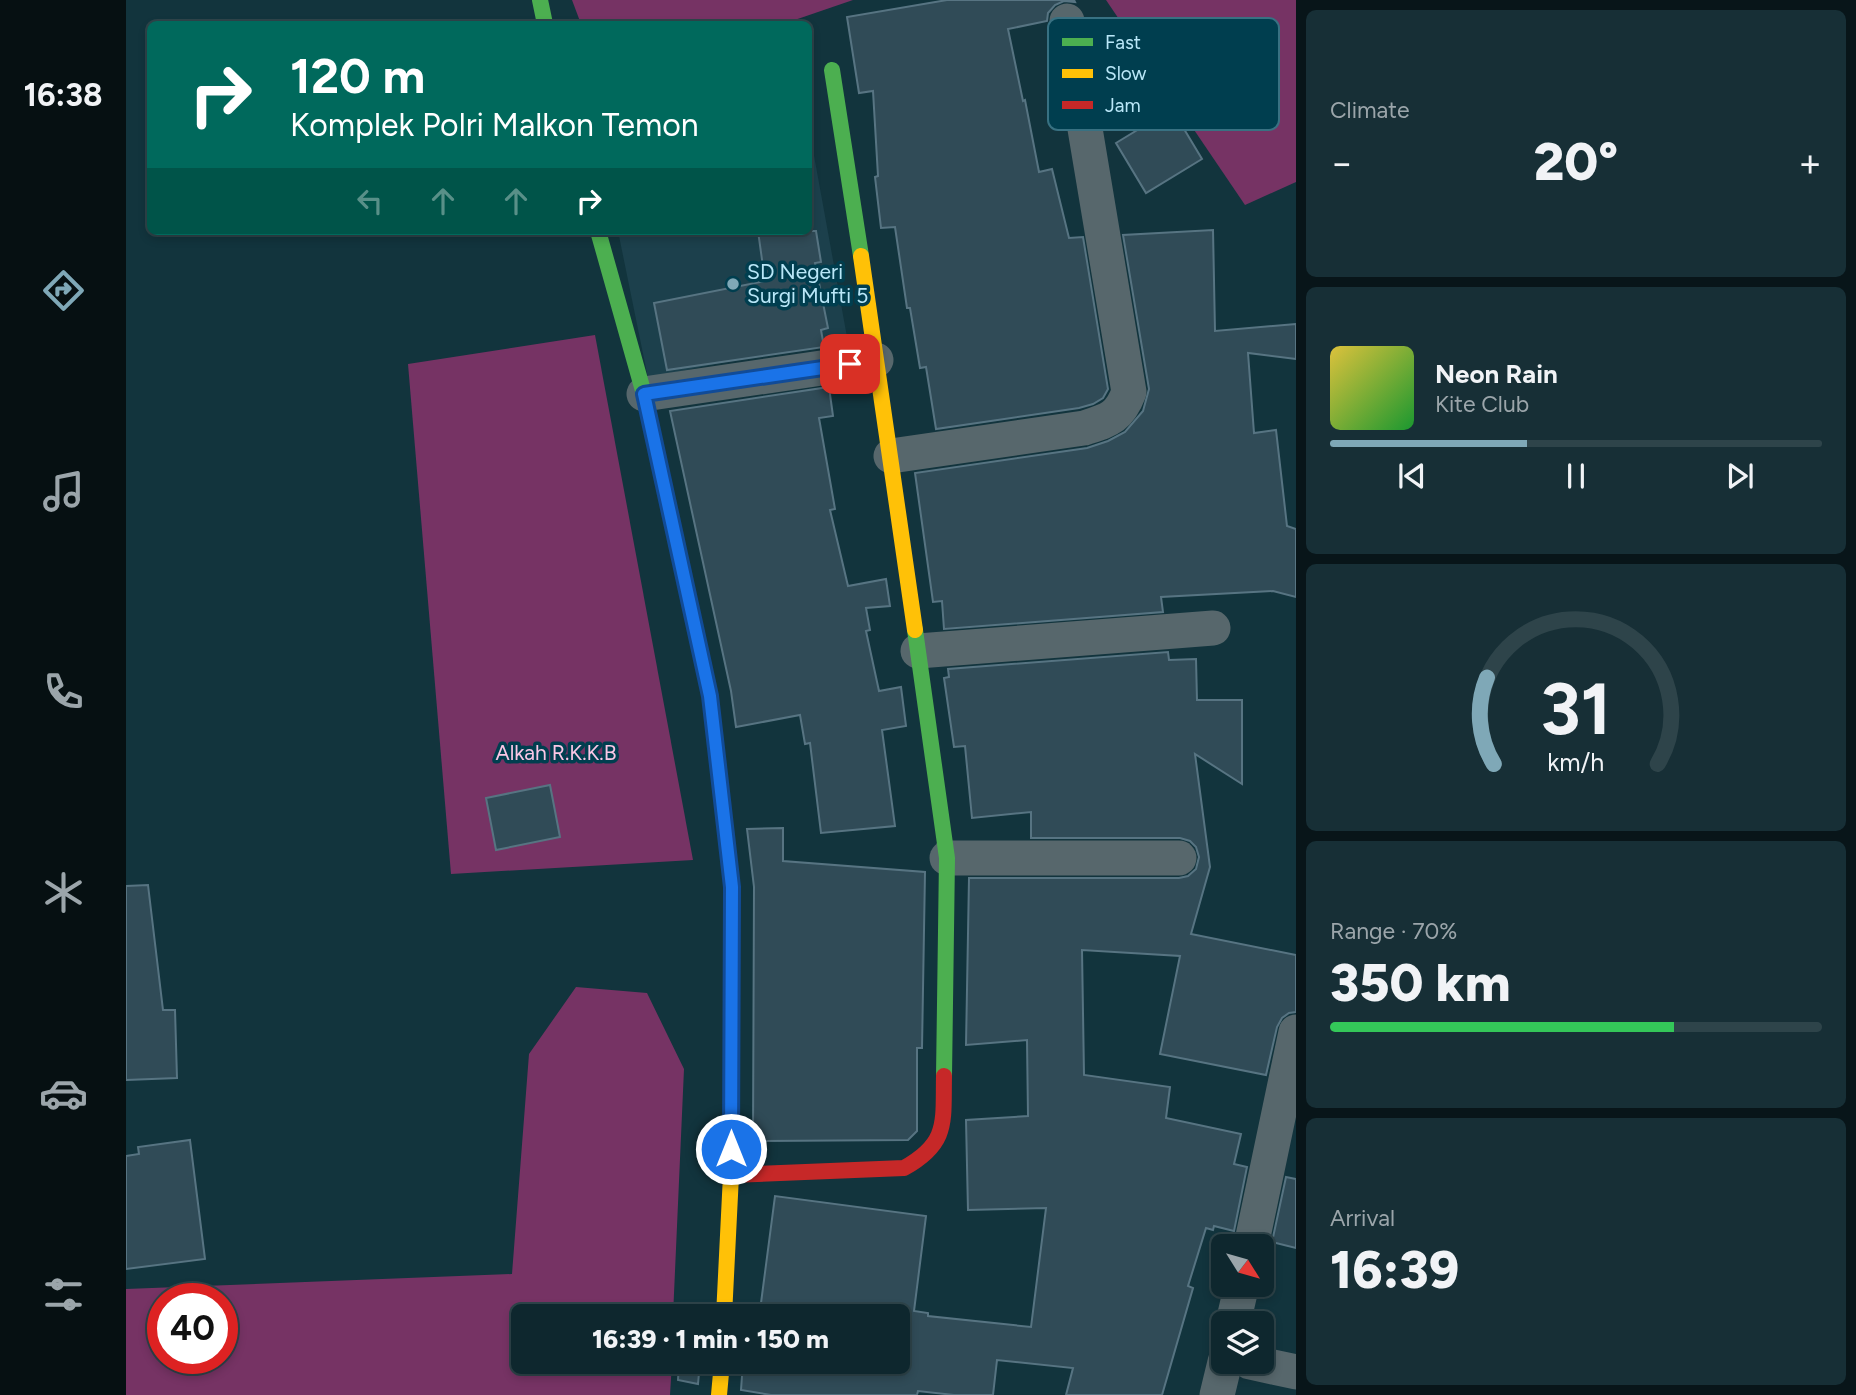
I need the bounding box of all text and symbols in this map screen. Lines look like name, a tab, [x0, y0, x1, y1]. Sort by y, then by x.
legend	[1048, 18, 1279, 130]
text: Fast	[1105, 31, 1141, 54]
text: 120 m	[290, 46, 425, 105]
icon: right	[175, 49, 266, 140]
text: Slow	[1105, 62, 1147, 85]
text: 16:38	[23, 76, 103, 114]
text: Jam	[1105, 94, 1141, 117]
text: Climate	[1330, 96, 1409, 124]
text: Komplek Polri Malkon Temon	[290, 106, 699, 144]
text: 20°	[1534, 131, 1618, 193]
text: −	[1330, 140, 1354, 186]
text: +	[1798, 140, 1822, 186]
icon: left	[351, 182, 389, 220]
icon: ahead	[424, 182, 462, 220]
icon: ahead	[497, 182, 535, 220]
icon: right	[570, 182, 608, 220]
place label: SD Negeri Surgi Mufti 5	[747, 259, 868, 308]
icon: directions	[39, 266, 88, 315]
marker: SD Negeri Surgi Mufti 5	[725, 276, 741, 292]
pin	[820, 334, 880, 394]
icon: arrive	[831, 345, 869, 383]
text: Neon Rain	[1435, 358, 1558, 390]
text: Kite Club	[1435, 390, 1529, 418]
icon: previous	[1393, 457, 1431, 495]
icon: pause	[1557, 457, 1595, 495]
icon: next	[1721, 457, 1759, 495]
icon: music	[39, 467, 88, 516]
text: 31	[1540, 665, 1612, 752]
icon: phone	[39, 667, 88, 716]
park label: Alkah R.K.K.B	[495, 740, 617, 765]
text: km/h	[1547, 746, 1605, 776]
icon: climate	[39, 868, 88, 917]
text: Range · 70%	[1330, 917, 1457, 945]
text: 350 km	[1330, 952, 1511, 1014]
icon: car	[39, 1069, 88, 1118]
position arrow	[694, 1112, 768, 1186]
text: Arrival	[1330, 1204, 1395, 1232]
north arrow	[1211, 1234, 1274, 1297]
map controls	[1211, 1234, 1274, 1374]
text: 16:39	[1330, 1239, 1459, 1301]
icon: filters	[39, 1270, 88, 1319]
speed limit sign: 40	[147, 1283, 238, 1374]
button: layers	[1211, 1311, 1274, 1374]
text: 16:39 · 1 min · 150 m	[592, 1323, 829, 1355]

